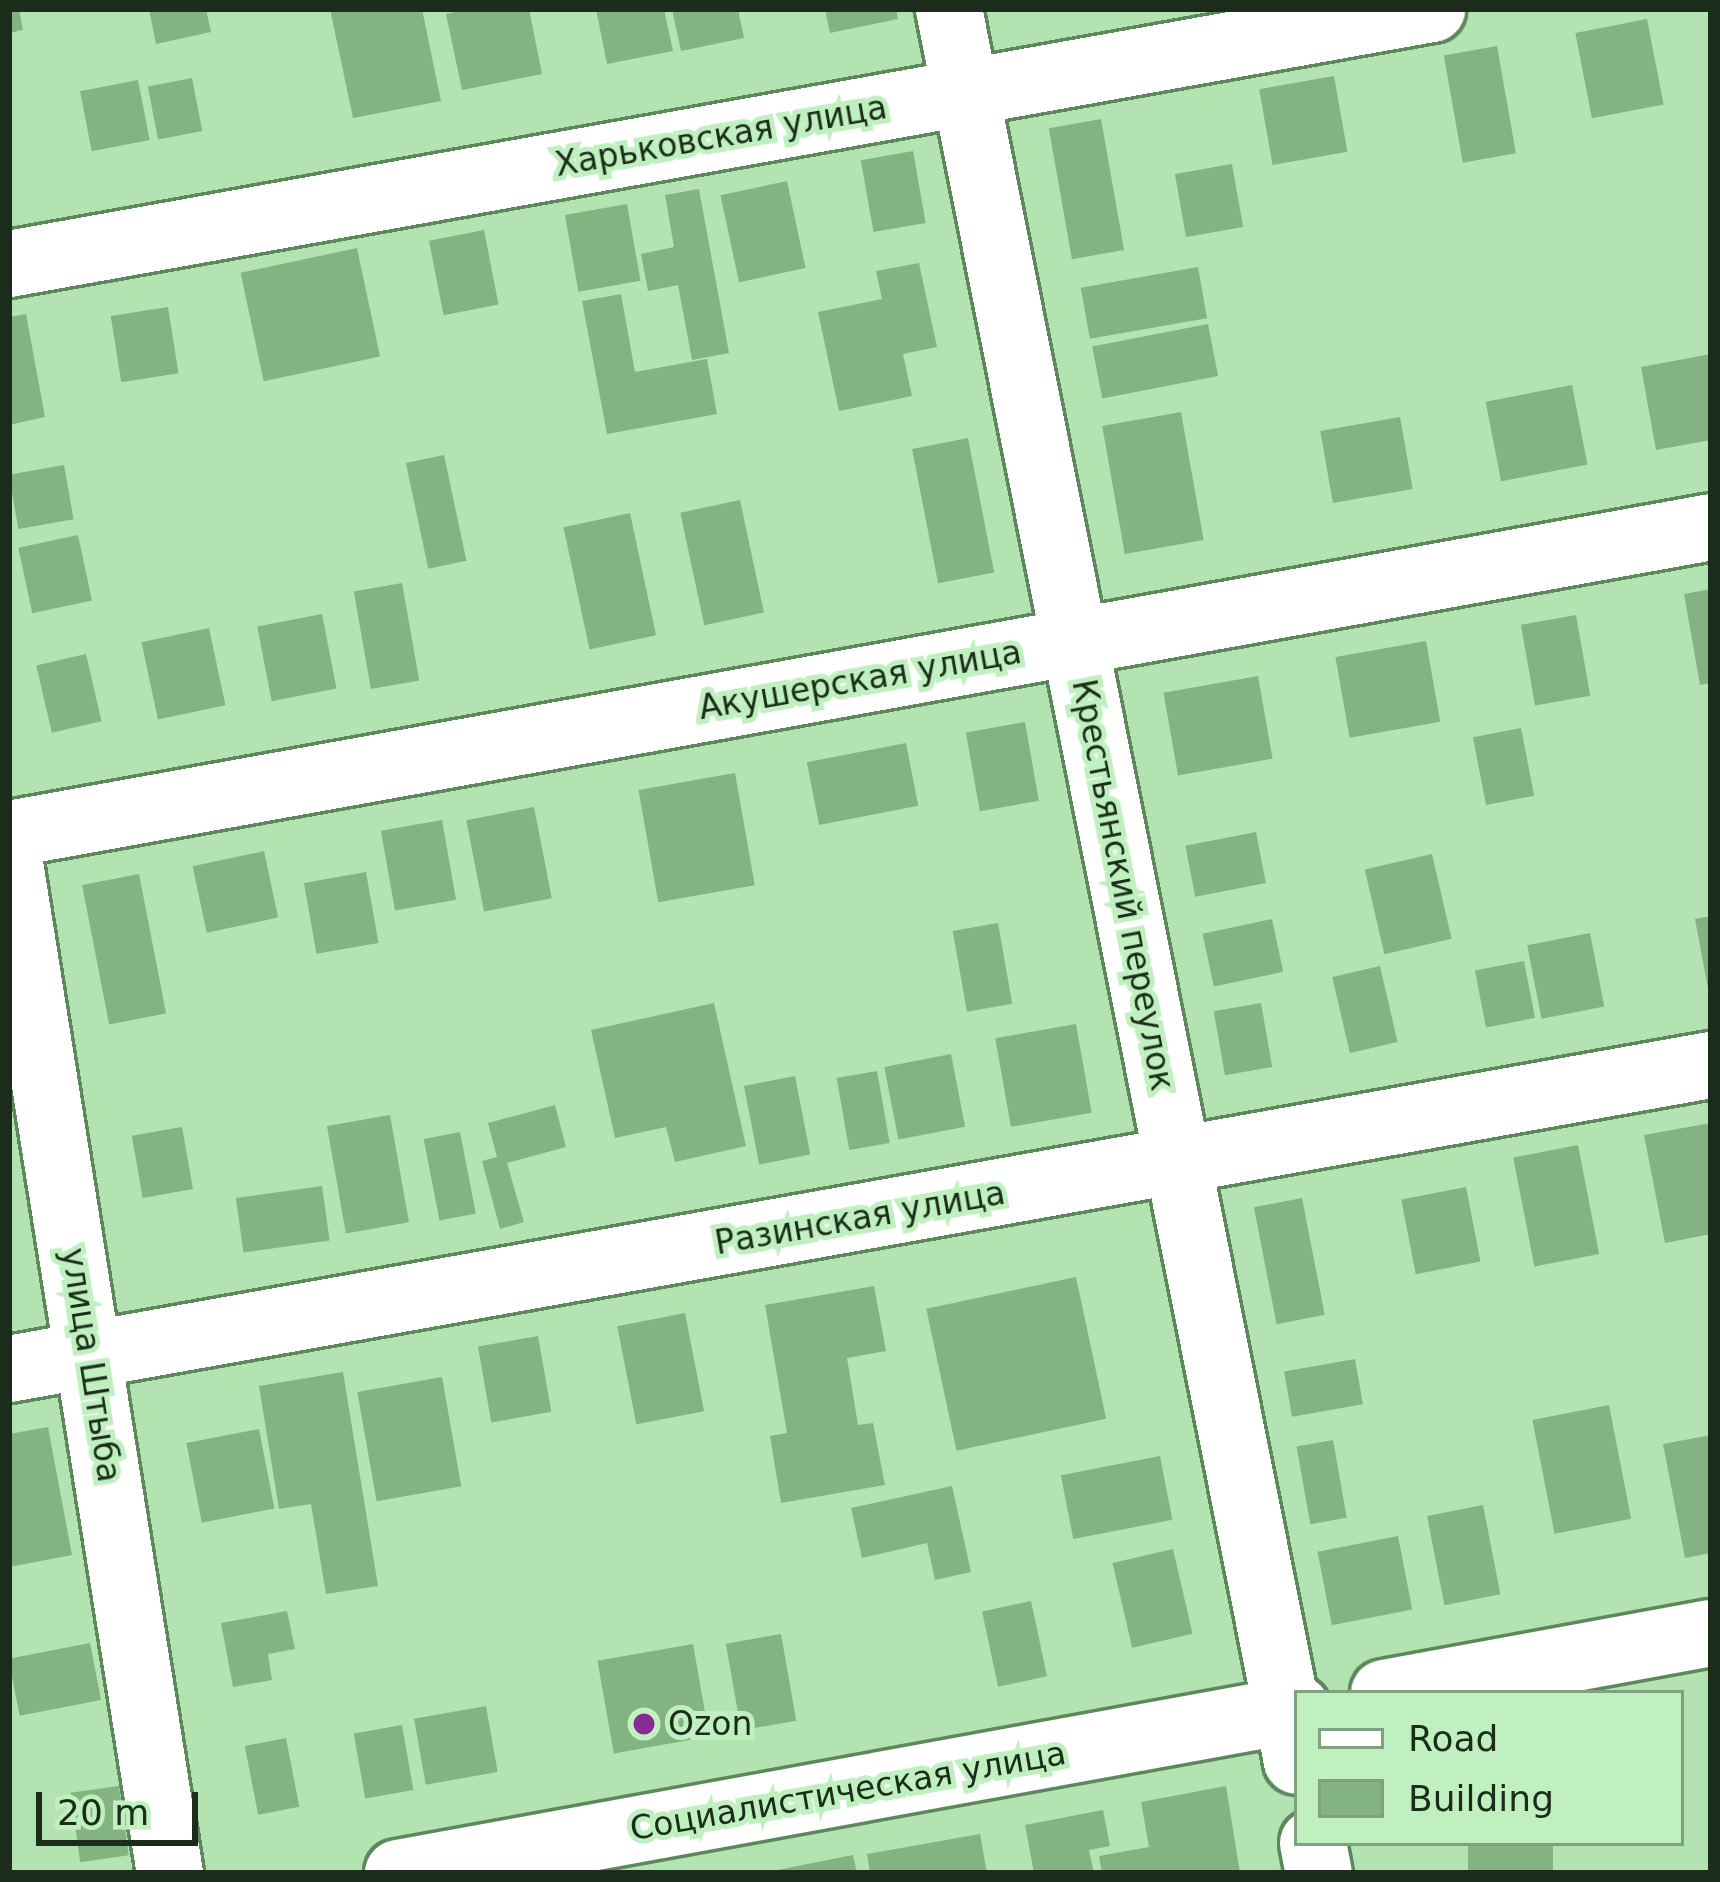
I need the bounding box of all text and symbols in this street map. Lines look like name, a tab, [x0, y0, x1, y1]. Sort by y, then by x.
street label: Харьковская улица	[552, 87, 890, 185]
street label: Акушерская улица	[696, 632, 1024, 728]
street label: Крестьянский переулок	[1064, 676, 1182, 1094]
street label: Разинская улица	[712, 1173, 1008, 1263]
street label: улица Штыба	[53, 1245, 129, 1485]
legend	[1294, 1690, 1684, 1846]
place label: Ozon	[668, 1704, 752, 1744]
marker: Ozon	[631, 1711, 657, 1737]
text: Road	[1408, 1718, 1498, 1759]
street label: Социалистическая улица	[627, 1733, 1069, 1849]
scale bar	[42, 1768, 204, 1842]
text: Building	[1408, 1778, 1554, 1819]
text: 20 m	[57, 1792, 149, 1833]

